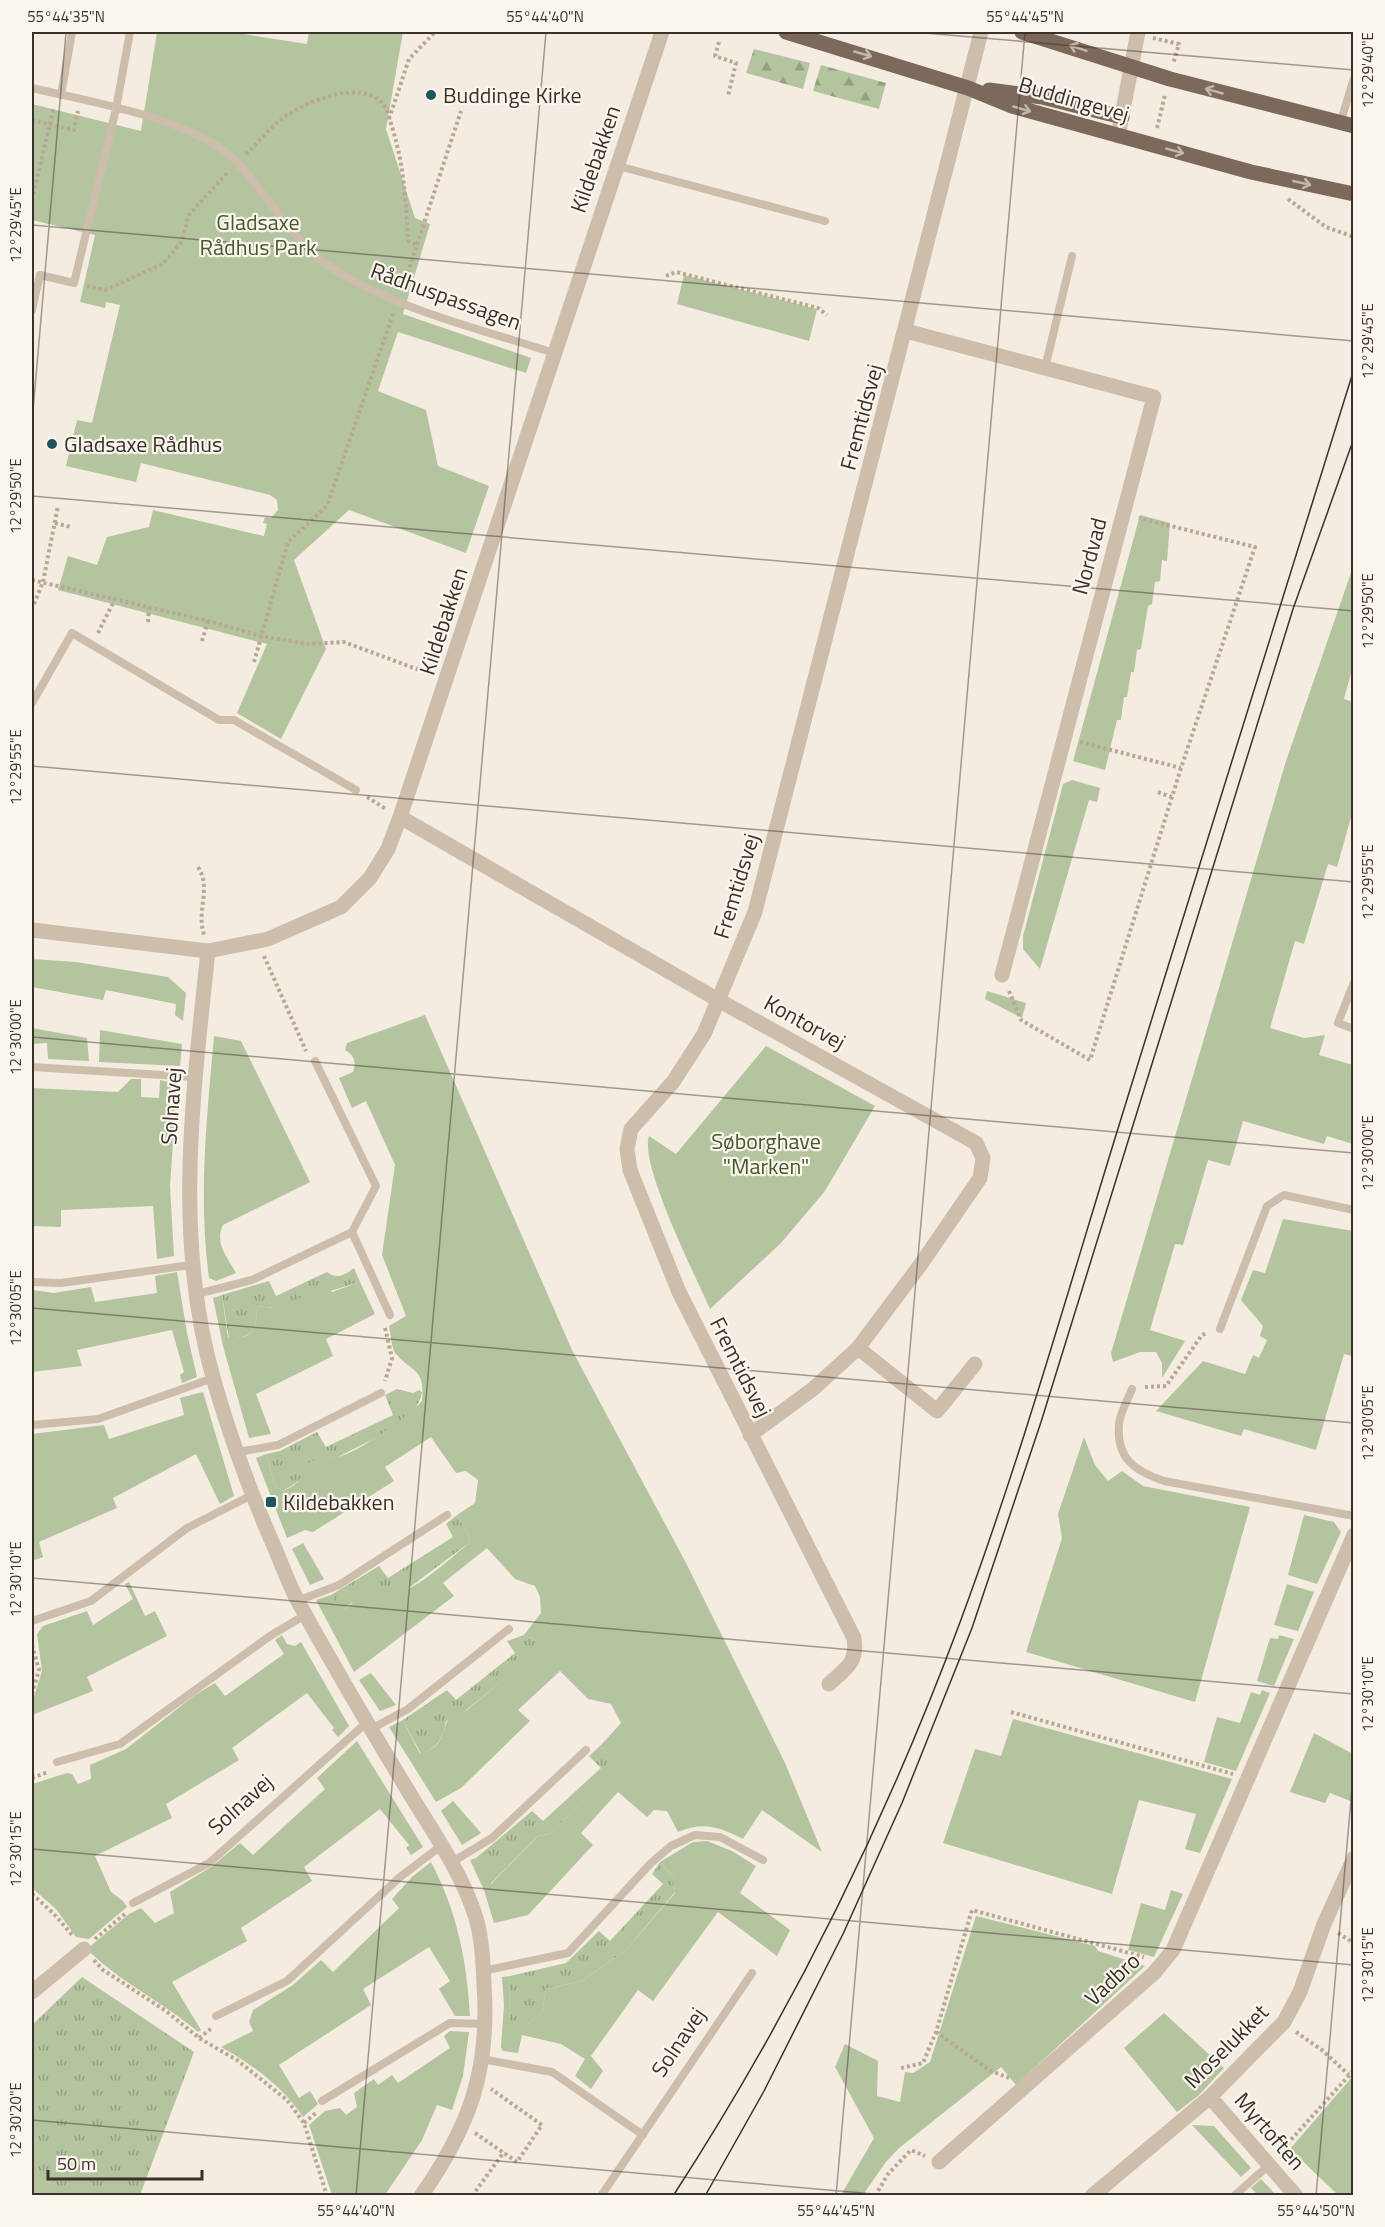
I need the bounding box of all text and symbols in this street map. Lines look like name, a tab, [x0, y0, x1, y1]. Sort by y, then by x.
text: 55°44'35"N	[27, 5, 105, 28]
text: 55°44'40"N	[506, 5, 584, 28]
text: 55°44'45"N	[986, 5, 1064, 28]
text: 12°29'40"E	[1356, 32, 1379, 108]
one-way arrow	[1069, 42, 1087, 53]
one-way arrow	[853, 49, 872, 60]
street label: Buddingevej	[1015, 67, 1133, 131]
place label: Buddinge Kirke	[443, 78, 582, 112]
one-way arrow	[1205, 85, 1224, 96]
marker: Buddinge Kirke	[424, 88, 438, 102]
street label: Kildebakken	[561, 101, 629, 217]
one-way arrow	[1012, 104, 1031, 115]
one-way arrow	[1165, 146, 1184, 157]
one-way arrow	[1292, 178, 1312, 189]
text: 12°29'45"E	[4, 187, 27, 263]
park label: Gladsaxe Rådhus Park	[200, 205, 317, 264]
street label: Rådhuspassagen	[366, 253, 526, 339]
text: 12°29'45"E	[1356, 303, 1379, 379]
street label: Fremtidsvej	[831, 360, 891, 474]
place label: Gladsaxe Rådhus	[64, 427, 222, 461]
marker: Gladsaxe Rådhus	[45, 437, 59, 451]
text: 12°29'50"E	[4, 458, 27, 534]
street label: Nordvad	[1062, 514, 1116, 598]
street label: Kildebakken	[410, 563, 476, 679]
text: 12°29'50"E	[1356, 573, 1379, 649]
text: 12°29'55"E	[4, 729, 27, 805]
street label: Fremtidsvej	[704, 829, 768, 943]
text: 12°29'55"E	[1356, 844, 1379, 920]
street label: Kontorvej	[758, 986, 852, 1058]
text: 12°30'00"E	[4, 999, 27, 1075]
street label: Solnavej	[151, 1066, 191, 1146]
text: 12°30'00"E	[1356, 1115, 1379, 1191]
park label: Søborghave "Marken"	[711, 1124, 821, 1183]
text: 12°30'05"E	[4, 1270, 27, 1346]
street label: Fremtidsvej	[701, 1311, 781, 1423]
text: 12°30'05"E	[1356, 1385, 1379, 1461]
place label: Kildebakken	[283, 1485, 394, 1519]
marker: Kildebakken	[264, 1495, 278, 1509]
text: 12°30'10"E	[4, 1541, 27, 1617]
text: 12°30'10"E	[1356, 1656, 1379, 1732]
street label: Solnavej	[200, 1765, 280, 1843]
text: 12°30'15"E	[4, 1811, 27, 1887]
text: 12°30'15"E	[1356, 1927, 1379, 2003]
street label: Vadbro	[1076, 1944, 1148, 2014]
street label: Moselukket	[1176, 1996, 1276, 2096]
street label: Solnavej	[642, 2000, 714, 2084]
text: 12°30'20"E	[4, 2082, 27, 2158]
street label: Myrtoften	[1226, 2084, 1314, 2178]
scale bar	[48, 2143, 202, 2181]
text: 50 m	[57, 2150, 96, 2177]
text: 55°44'40"N	[317, 2199, 395, 2222]
text: 55°44'45"N	[797, 2199, 875, 2222]
text: 55°44'50"N	[1277, 2199, 1355, 2222]

